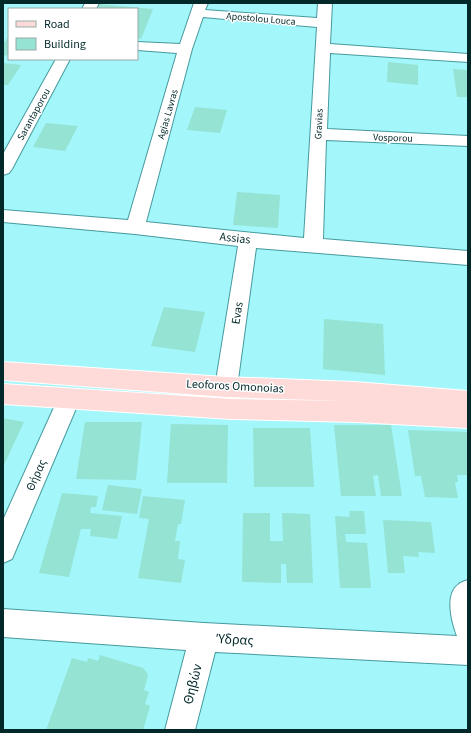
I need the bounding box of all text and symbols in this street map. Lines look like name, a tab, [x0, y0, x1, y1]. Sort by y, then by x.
legend	[8, 8, 138, 60]
street label: Apostolou Louca	[226, 9, 296, 29]
text: Road	[44, 16, 70, 33]
text: Building	[44, 36, 86, 53]
street label: Sarantaporou	[14, 86, 54, 143]
street label: Agias Lavras	[154, 88, 182, 141]
street label: Gravias	[311, 108, 327, 140]
street label: Vosporou	[373, 130, 413, 146]
street label: Assias	[219, 228, 251, 249]
street label: Evas	[227, 301, 248, 326]
street label: Leoforos Omonoias	[186, 375, 284, 398]
street label: Θήρας	[22, 457, 51, 494]
street label: Ύδρας	[215, 629, 254, 651]
street label: Θηβών	[178, 662, 208, 707]

